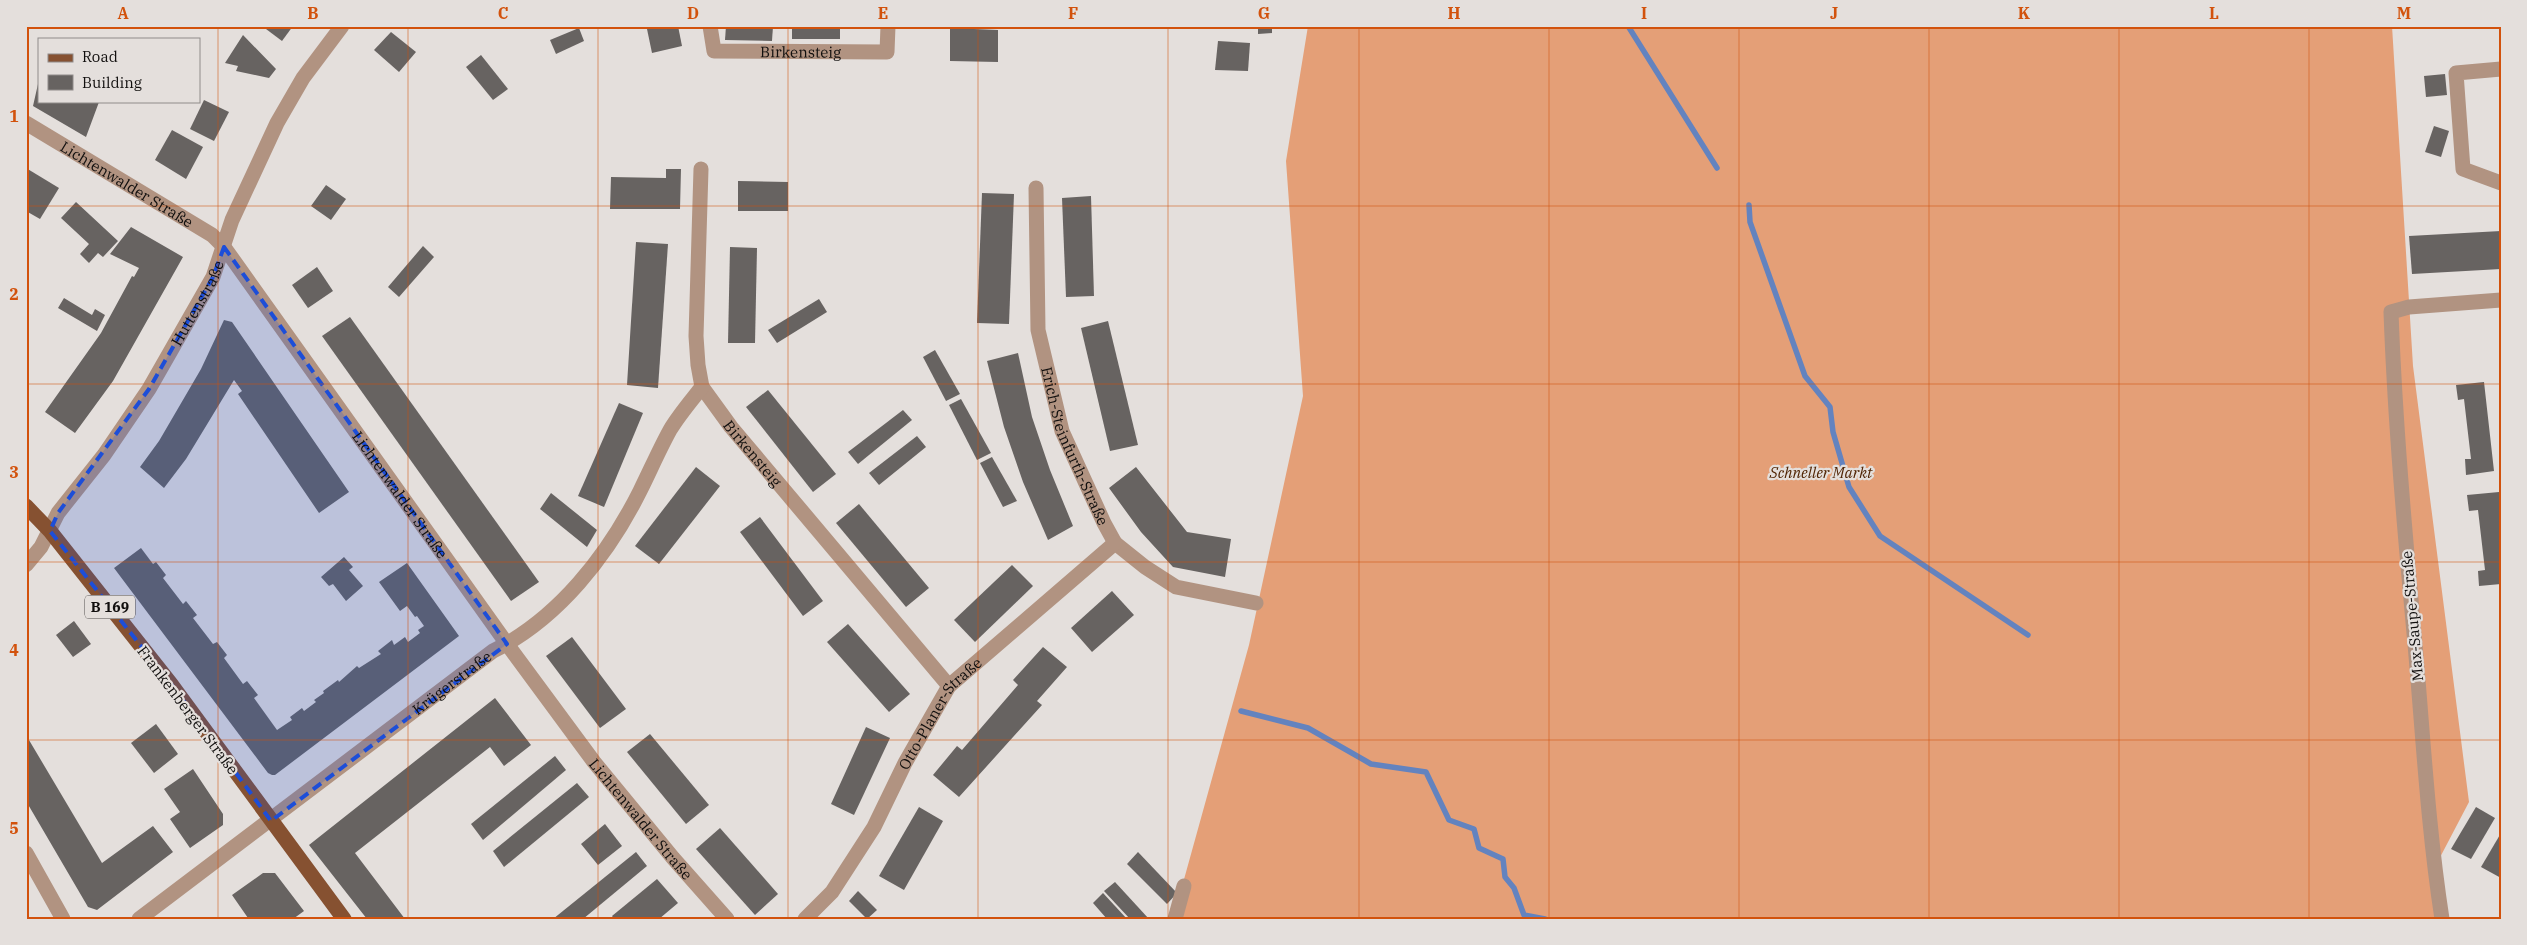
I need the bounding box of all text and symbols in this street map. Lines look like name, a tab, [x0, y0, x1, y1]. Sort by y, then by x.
text: A	[117, 3, 129, 23]
text: B	[307, 3, 319, 23]
text: C	[498, 3, 508, 23]
text: D	[687, 3, 699, 23]
text: E	[878, 3, 888, 23]
text: F	[1068, 3, 1078, 23]
text: G	[1258, 3, 1270, 23]
text: H	[1448, 3, 1461, 23]
text: I	[1641, 3, 1647, 23]
text: J	[1830, 3, 1838, 23]
text: K	[2018, 3, 2031, 23]
text: L	[2209, 3, 2219, 23]
text: M	[2397, 3, 2411, 23]
legend	[38, 38, 200, 102]
street label: Birkensteig	[760, 42, 841, 61]
text: Road	[82, 47, 118, 66]
text: Building	[82, 73, 142, 92]
text: 1	[9, 106, 19, 126]
street label: Lichtenwalder Straße	[57, 137, 197, 231]
street label: Huttenstraße	[166, 258, 227, 349]
text: 2	[9, 284, 19, 304]
street label: Erich-Steinfurth-Straße	[1037, 365, 1113, 528]
street label: Birkensteig	[720, 416, 786, 490]
street label: Lichtenwalder Straße	[349, 427, 452, 562]
text: 3	[9, 462, 19, 482]
park label: Schneller Markt	[1769, 463, 1873, 482]
street label: Max-Saupe-Straße	[2397, 550, 2427, 682]
road number: B 169	[85, 596, 135, 618]
text: 4	[9, 640, 19, 660]
street label: Frankenberger Straße	[133, 642, 243, 778]
street label: Krügerstraße	[408, 646, 495, 718]
street label: Otto-Planer-Straße	[894, 653, 985, 772]
street label: Lichtenwalder Straße	[585, 754, 697, 883]
text: 5	[9, 818, 19, 838]

